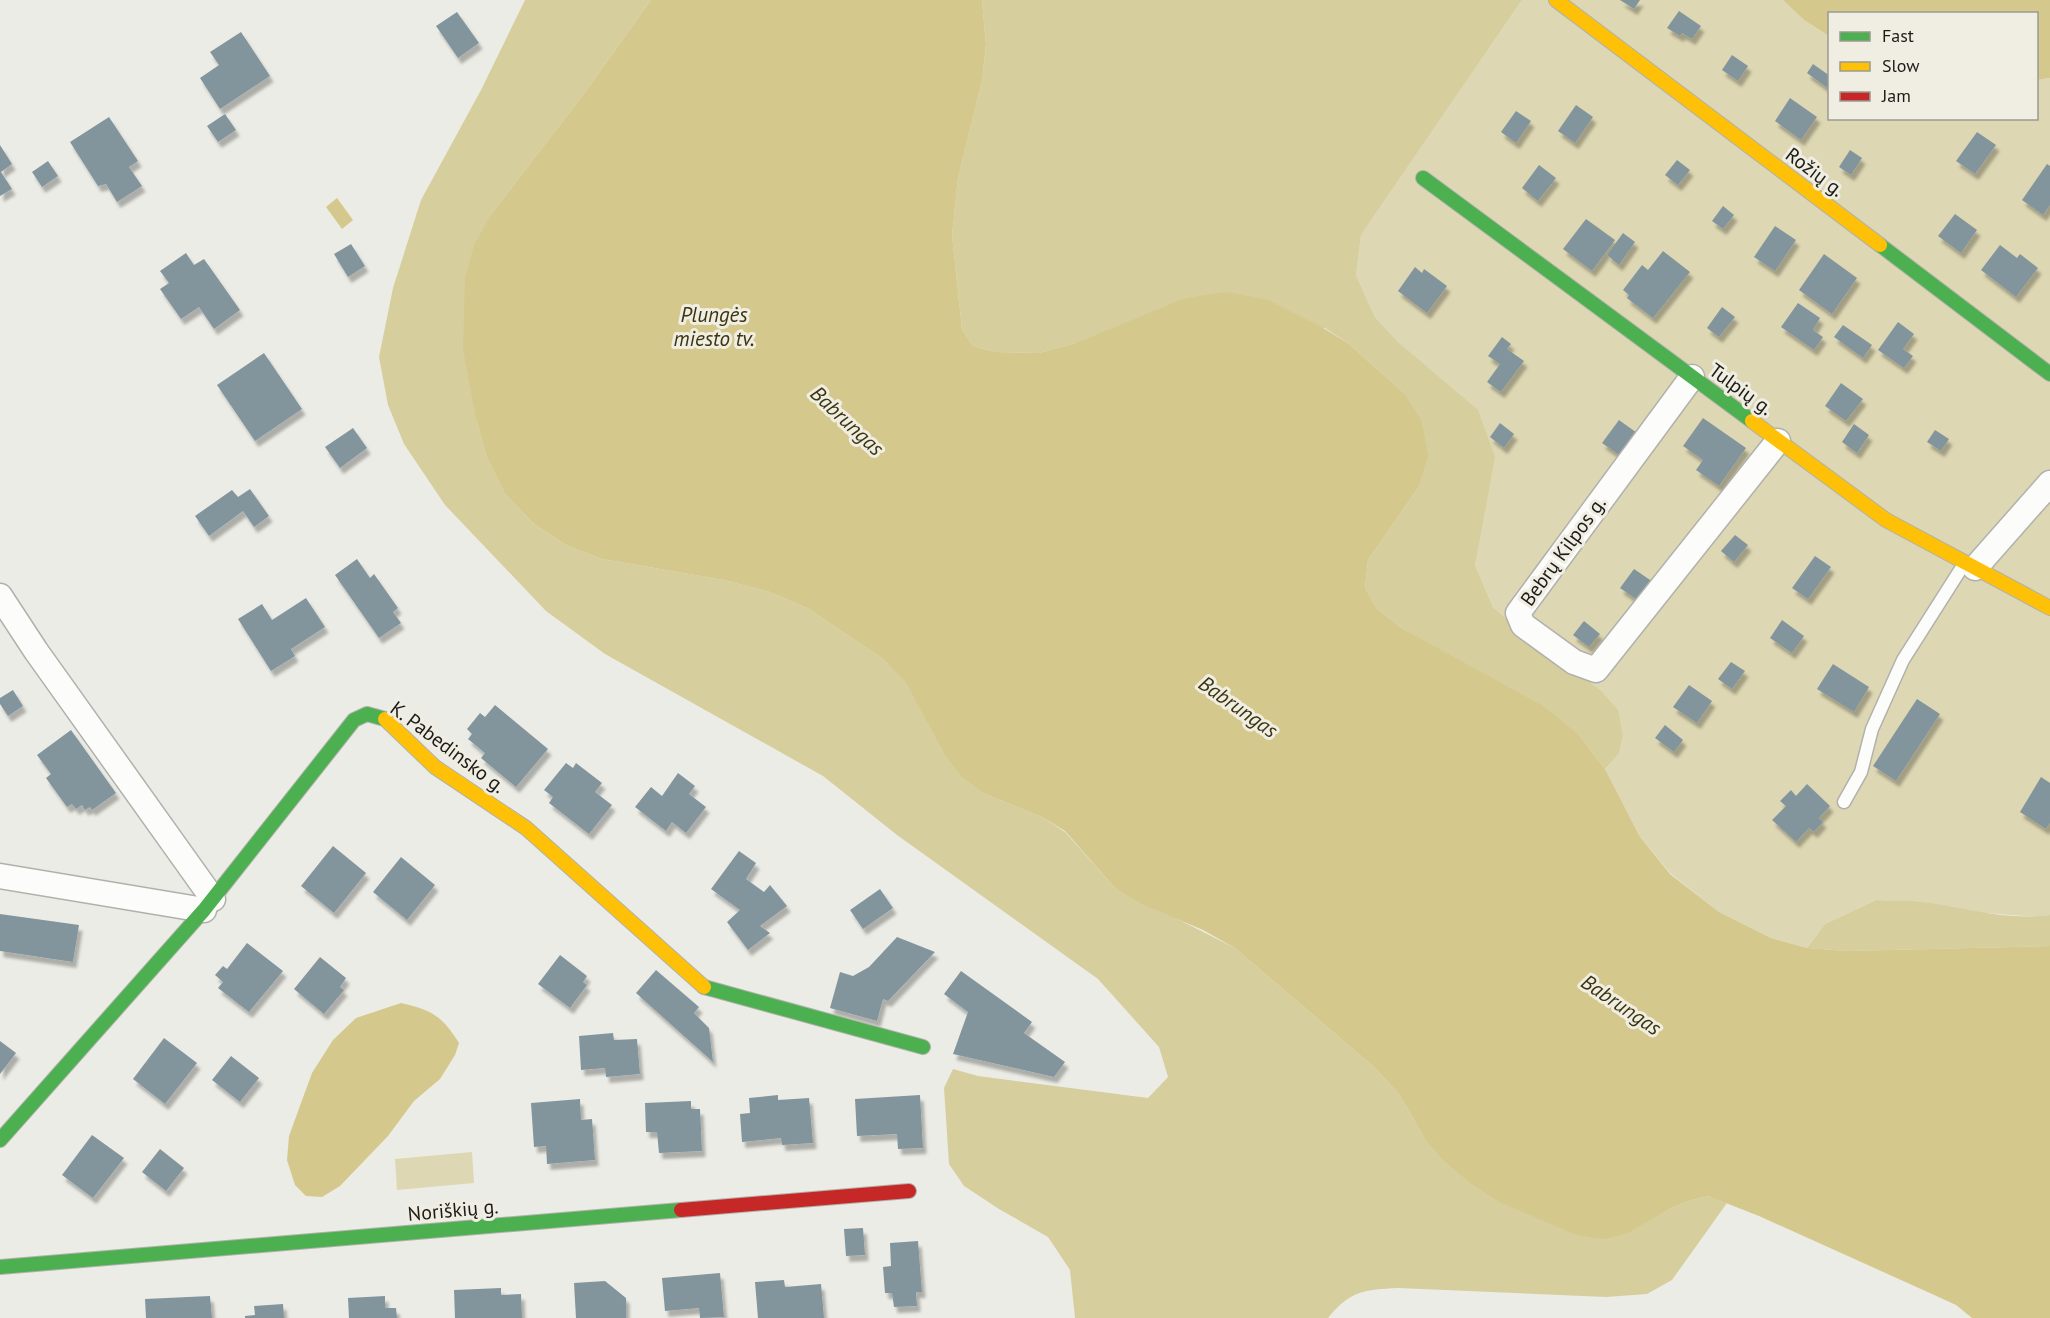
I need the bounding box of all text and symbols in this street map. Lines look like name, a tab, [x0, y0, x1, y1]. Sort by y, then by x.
legend	[1828, 12, 2038, 120]
text: Fast	[1882, 24, 1914, 47]
text: Slow	[1882, 54, 1920, 77]
text: Jam	[1881, 84, 1911, 107]
street label: Rožių g.	[1781, 142, 1849, 202]
water label: Plungės miesto tv.	[673, 301, 755, 352]
street label: Tulpių g.	[1704, 357, 1778, 421]
water label: Babrungas	[805, 380, 890, 462]
street label: Bebrų Kilpos g.	[1514, 491, 1612, 611]
water label: Babrungas	[1193, 670, 1284, 744]
street label: K. Pabedinsko g.	[385, 695, 511, 799]
water label: Babrungas	[1576, 968, 1667, 1041]
street label: Noriškių g.	[407, 1193, 499, 1227]

